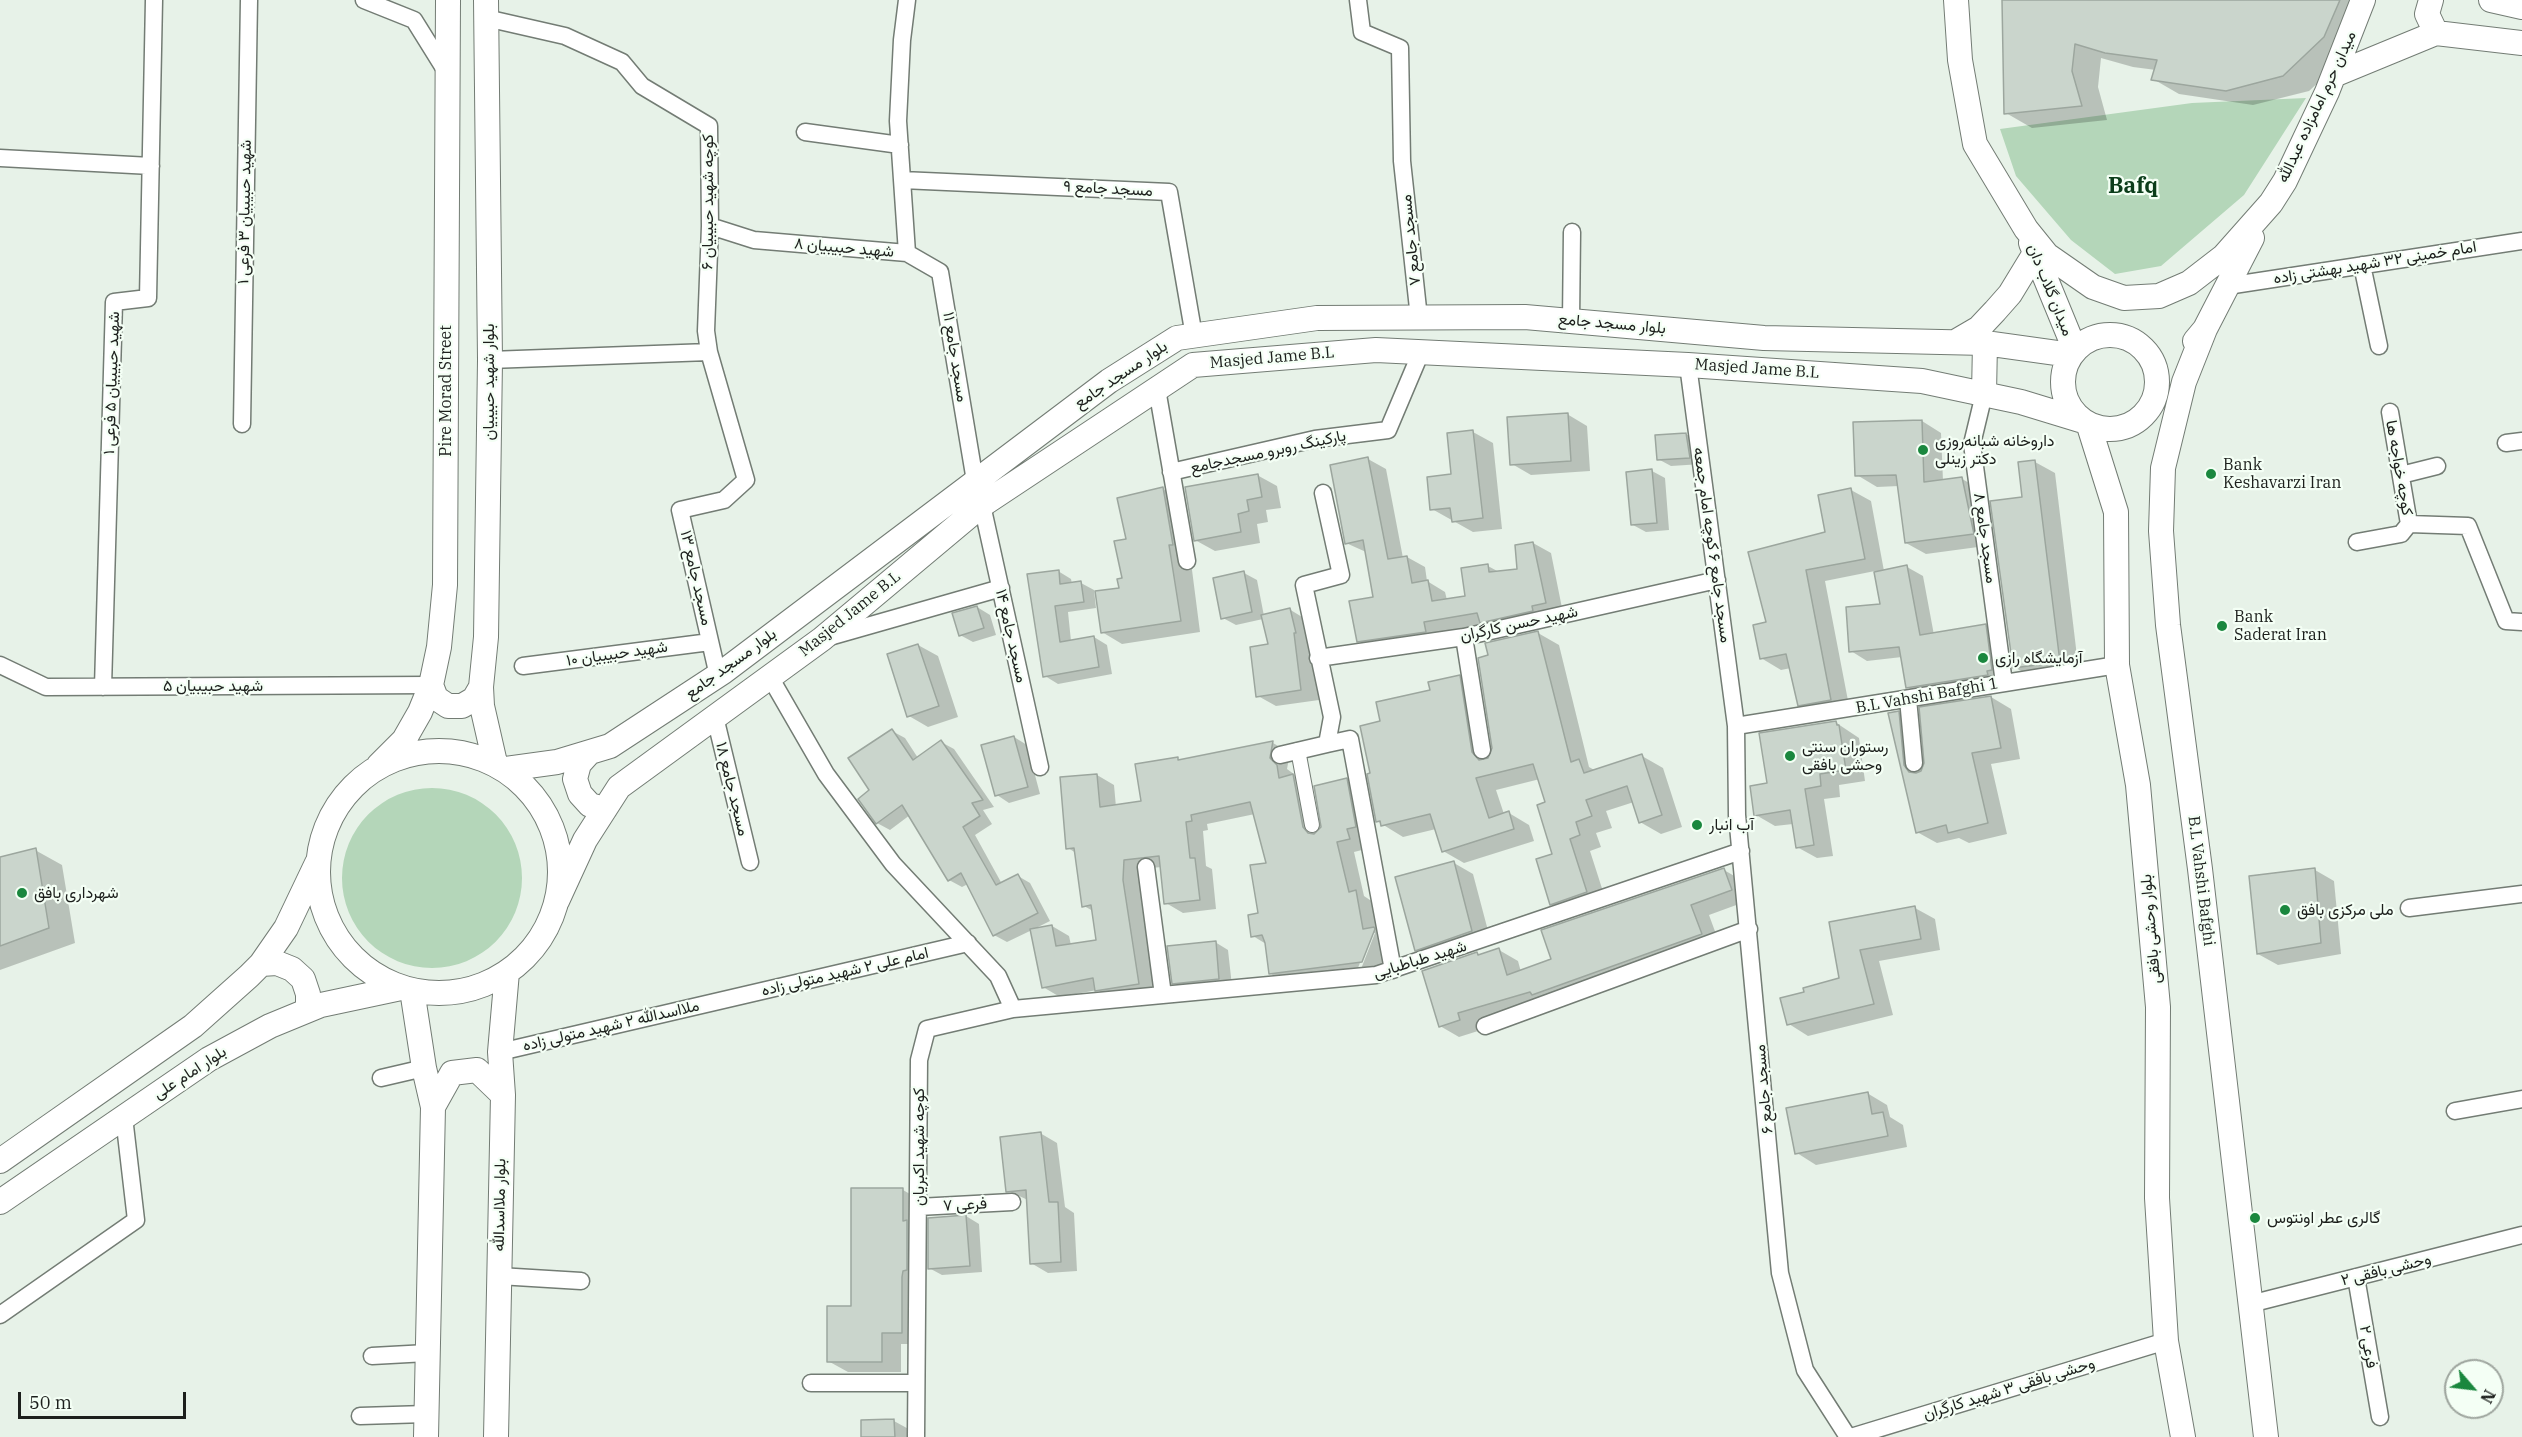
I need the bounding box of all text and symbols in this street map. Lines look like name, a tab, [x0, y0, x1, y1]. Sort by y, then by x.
street label: میدان حرم امامزاده عبدالله	[2273, 28, 2361, 186]
street label: کوچه شهید حبیبیان ۶	[698, 134, 718, 270]
street label: شهید حبیبیان ۳ فرعی ۱	[234, 140, 256, 284]
district label: Bafq	[2108, 174, 2158, 200]
street label: مسجد جامع ۹	[1063, 177, 1153, 201]
street label: مسجد جامع ۷	[1397, 194, 1425, 286]
street label: شهید حبیبیان ۸	[793, 234, 895, 262]
street label: امام خمینی ۳۲ شهید بهشتی زاده	[2272, 237, 2478, 289]
street label: میدان گلاب دان	[2023, 241, 2077, 339]
street label: مسجد جامع ۱۱	[938, 310, 972, 404]
street label: بلوار مسجد جامع	[1557, 310, 1667, 338]
street label: شهید حبیبیان ۵ فرعی ۱	[100, 311, 124, 455]
street label: بلوار شهید حبیبیان	[479, 324, 499, 440]
street label: Pire Morad Street	[436, 325, 456, 457]
street label: بلوار مسجد جامع	[1071, 337, 1171, 413]
street label: Masjed Jame B.L	[1209, 343, 1335, 373]
street label: Masjed Jame B.L	[1694, 355, 1820, 383]
street label: کوچه خواجه ها	[2381, 419, 2417, 517]
street label: پارکینگ روبرو مسجدجامع	[1188, 426, 1348, 478]
place label: داروخانه شبانه‌روزی دکتر زینلی	[1935, 431, 2055, 469]
marker: داروخانه شبانه‌روزی دکتر زینلی	[1916, 443, 1930, 457]
street label: مسجد جامع ۶ کوچه امام جمعه	[1689, 446, 1735, 644]
place label: Bank Keshavarzi Iran	[2223, 455, 2341, 493]
marker: Bank Keshavarzi Iran	[2204, 467, 2218, 481]
street label: مسجد جامع ۸	[1969, 491, 2001, 585]
street label: مسجد جامع ۱۳	[676, 529, 716, 627]
street label: Masjed Jame B.L	[795, 567, 905, 661]
street label: مسجد جامع ۱۴	[991, 587, 1031, 685]
street label: شهید حسن کارگران	[1458, 602, 1580, 646]
place label: Bank Saderat Iran	[2234, 607, 2327, 645]
marker: Bank Saderat Iran	[2215, 619, 2229, 633]
street label: بلوار مسجد جامع	[682, 624, 780, 704]
street label: شهید حبیبیان ۱۰	[565, 637, 669, 671]
place label: آزمایشگاه رازی	[1995, 648, 2083, 668]
marker: آزمایشگاه رازی	[1976, 651, 1990, 665]
street label: B.L Vahshi Bafghi 1	[1854, 674, 2000, 718]
street label: شهید حبیبیان ۵	[163, 676, 263, 696]
place label: رستوران سنتی وحشی بافقی	[1802, 737, 1888, 775]
street label: مسجد جامع ۱۸	[711, 740, 753, 838]
marker: رستوران سنتی وحشی بافقی	[1783, 749, 1797, 763]
place label: آب انبار	[1709, 815, 1754, 835]
street label: B.L Vahshi Bafghi	[2183, 815, 2219, 947]
marker: آب انبار	[1690, 818, 1704, 832]
street label: بلوار وحشی بافقی	[2137, 873, 2165, 985]
place label: شهرداری بافق	[34, 883, 119, 903]
marker: شهرداری بافق	[15, 886, 29, 900]
place label: ملی مرکزی بافق	[2297, 900, 2393, 920]
marker: ملی مرکزی بافق	[2278, 903, 2292, 917]
street label: شهید طباطبایی	[1371, 937, 1469, 983]
street label: امام علی ۲ شهید متولی زاده	[759, 943, 931, 1001]
street label: ملااسدالله ۲ شهید متولی زاده	[521, 996, 701, 1056]
street label: بلوار امام علی	[150, 1042, 230, 1104]
street label: مسجد جامع ۶	[1751, 1043, 1777, 1135]
street label: کوچه شهید اکبریان	[909, 1088, 929, 1206]
street label: بلوار ملااسدالله	[490, 1158, 510, 1252]
street label: فرعی ۷	[942, 1194, 988, 1216]
place label: گالری عطر اونتوس	[2267, 1208, 2380, 1228]
marker: گالری عطر اونتوس	[2248, 1211, 2262, 1225]
street label: وحشی بافقی ۲	[2339, 1250, 2433, 1290]
street label: فرعی ۲	[2355, 1324, 2381, 1370]
street label: وحشی بافقی ۳ شهید کارگران	[1921, 1354, 2097, 1424]
north arrow	[2444, 1359, 2504, 1419]
scale bar	[21, 1380, 189, 1418]
text: N	[2476, 1386, 2500, 1407]
text: 50 m	[29, 1391, 72, 1414]

